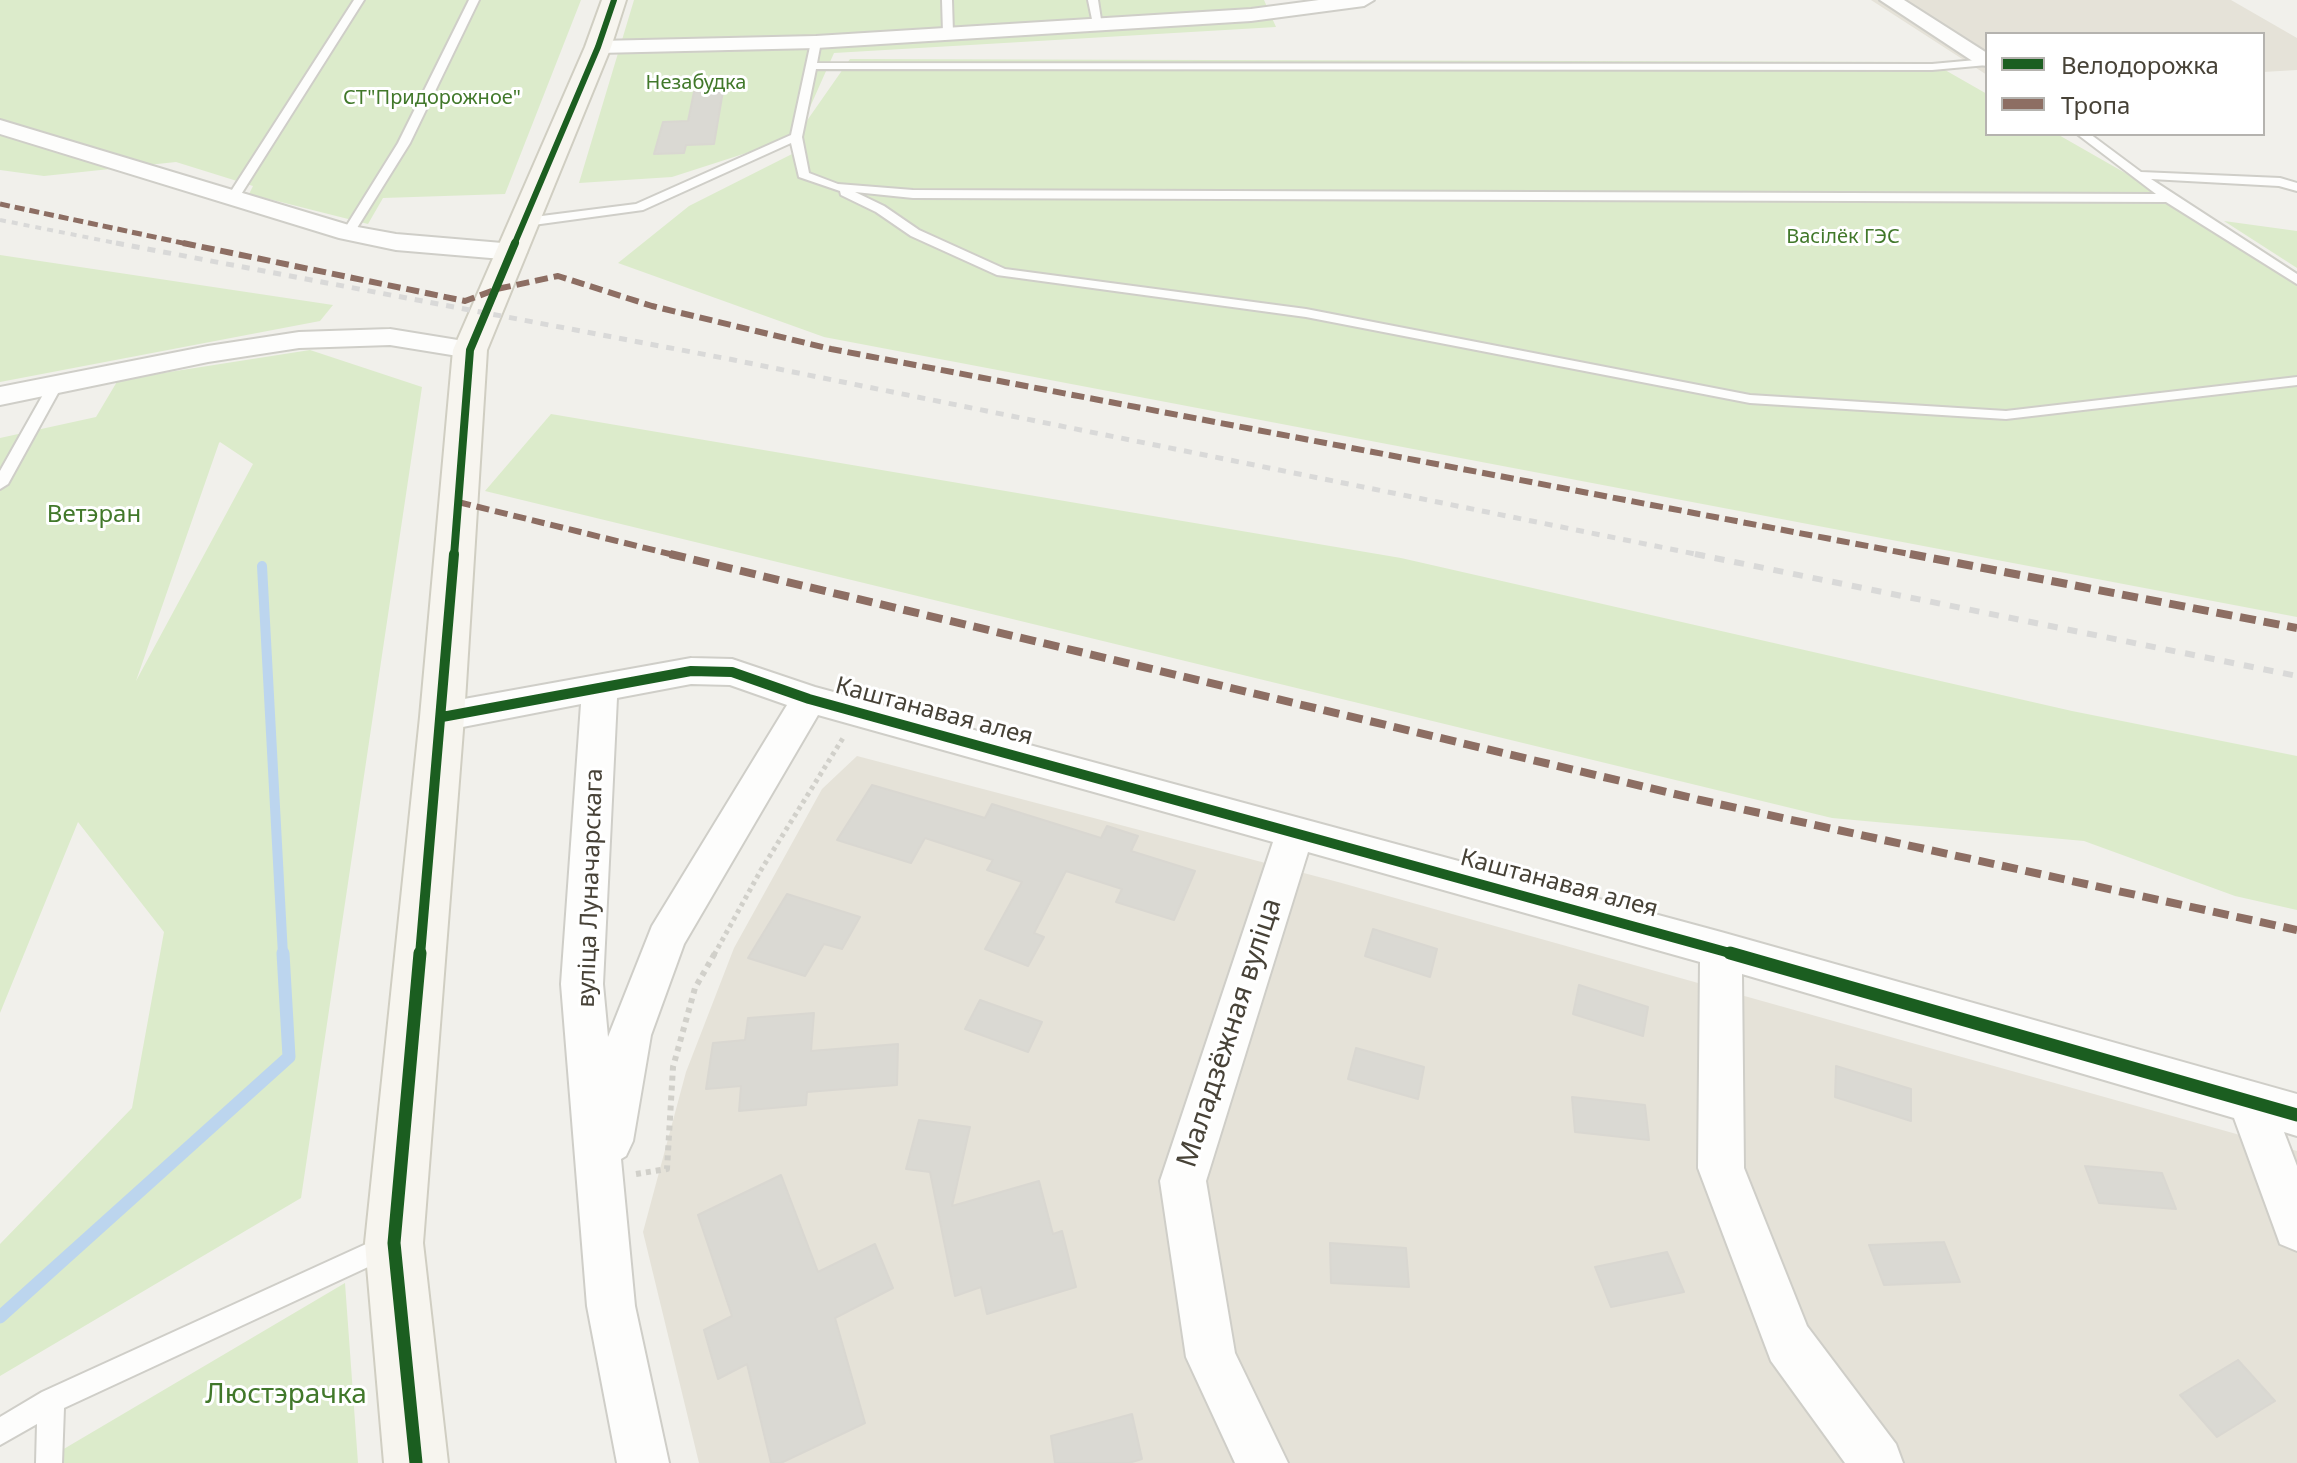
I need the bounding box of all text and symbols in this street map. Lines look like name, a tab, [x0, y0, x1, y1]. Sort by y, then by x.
legend	[1985, 32, 2265, 136]
text: Велодорожка	[2061, 48, 2219, 81]
park label: Незабудка	[646, 71, 746, 95]
park label: СТ"Придорожное"	[343, 86, 521, 110]
text: Тропа	[2061, 88, 2130, 121]
park label: Васілёк ГЭС	[1786, 225, 1900, 249]
park label: Ветэран	[47, 501, 141, 529]
street label: Каштанавая алея	[832, 672, 1036, 752]
street label: вуліца Луначарскага	[572, 768, 610, 1008]
street label: Каштанавая алея	[1457, 844, 1661, 924]
street label: Маладзёжная вуліца	[1171, 894, 1289, 1172]
park label: Люстэрачка	[205, 1378, 367, 1412]

